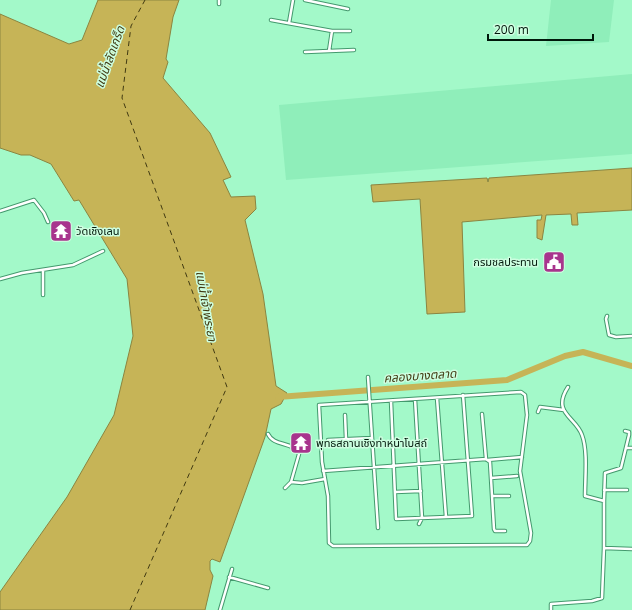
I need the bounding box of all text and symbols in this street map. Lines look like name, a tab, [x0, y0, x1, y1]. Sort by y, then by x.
scale bar	[488, 16, 593, 42]
text: 200 m	[494, 21, 529, 38]
water label: แม่น้ำลัดเกร็ด	[90, 23, 129, 90]
temple icon: วัดเชิงเลน	[48, 218, 74, 244]
place label: วัดเชิงเลน	[76, 223, 119, 238]
public building icon: กรมชลประทาน	[541, 249, 567, 275]
place label: กรมชลประทาน	[473, 254, 538, 269]
water label: แม่น้ำเจ้าพระยา	[192, 269, 221, 344]
water label: คลองบางตลาด	[383, 364, 458, 387]
temple icon: พุทธสถานเชิงท่าหน้าโบสถ์	[288, 430, 314, 456]
place label: พุทธสถานเชิงท่าหน้าโบสถ์	[316, 435, 427, 450]

